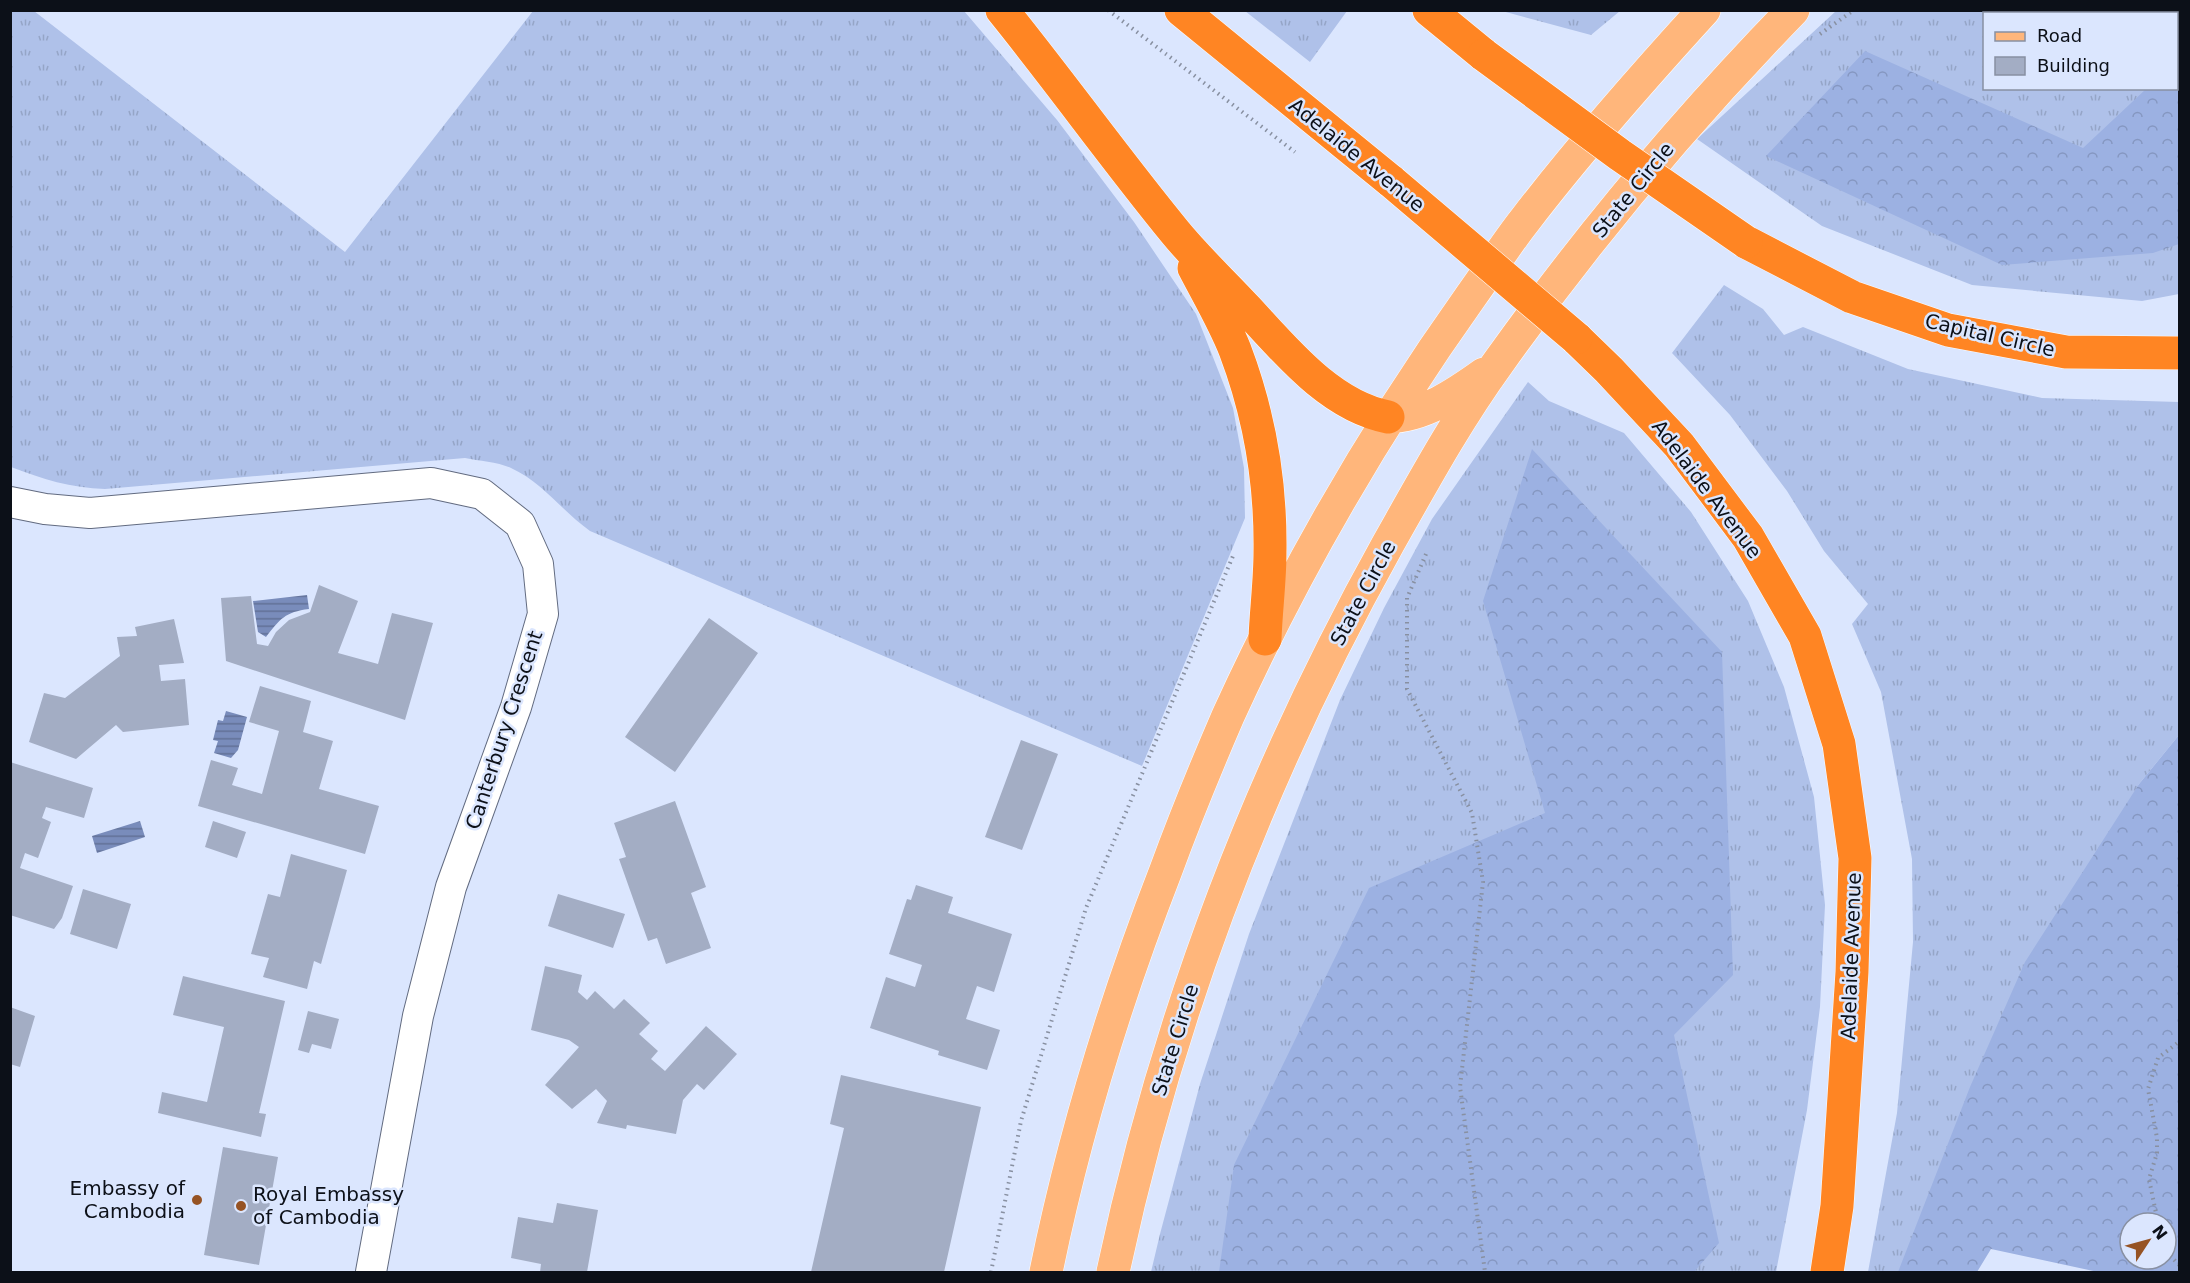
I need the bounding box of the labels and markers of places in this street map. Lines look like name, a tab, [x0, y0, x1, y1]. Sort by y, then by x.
place label: Embassy of Cambodia	[70, 1176, 186, 1223]
place label: Royal Embassy of Cambodia	[253, 1182, 404, 1229]
marker: Embassy of Cambodia	[190, 1193, 204, 1207]
marker: Royal Embassy of Cambodia	[234, 1199, 248, 1213]

